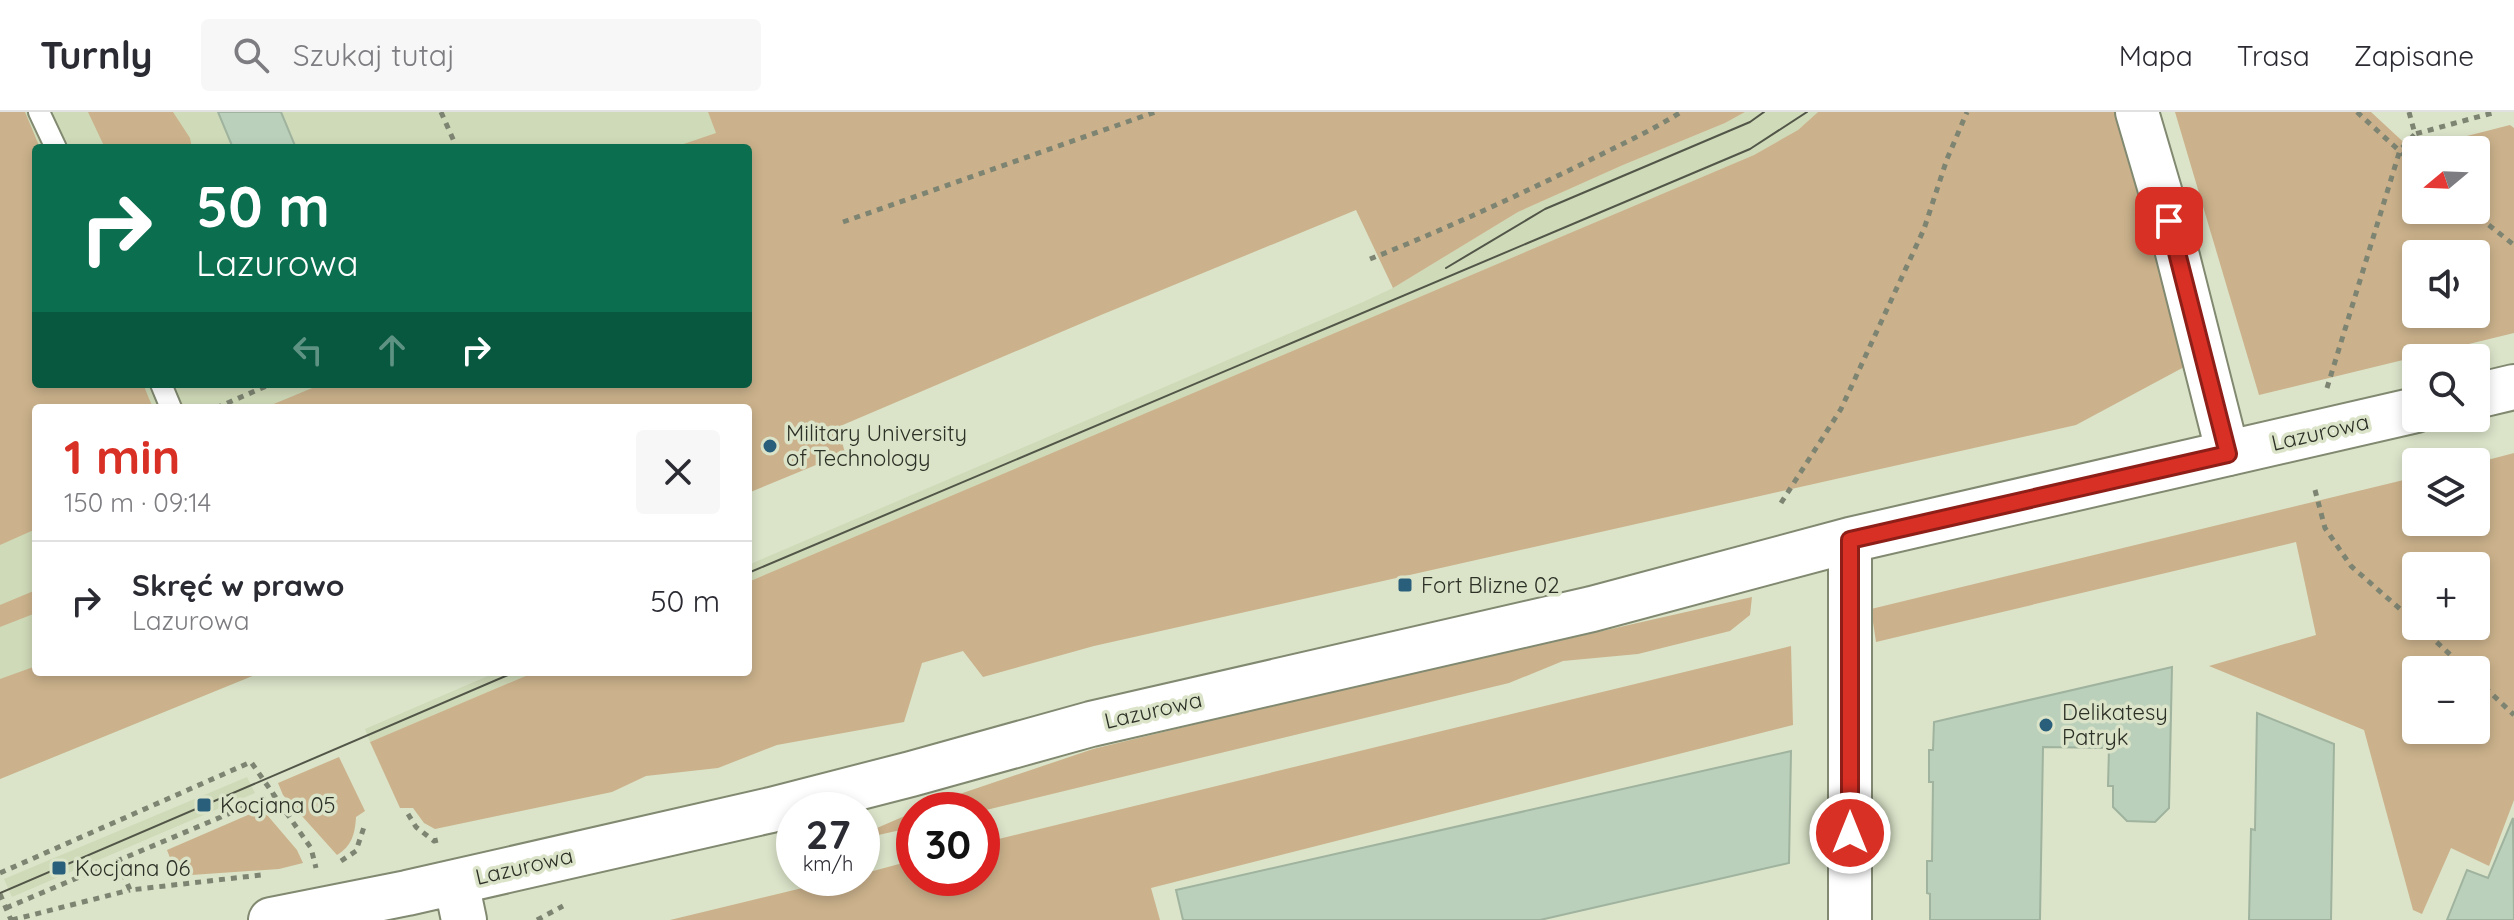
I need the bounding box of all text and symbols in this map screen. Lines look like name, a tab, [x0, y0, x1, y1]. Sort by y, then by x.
search box	[201, 19, 761, 91]
text: Turnly	[40, 31, 153, 79]
icon: search	[229, 33, 273, 77]
text: Szukaj tutaj	[293, 36, 455, 74]
text: Mapa	[2119, 38, 2193, 73]
text: Trasa	[2237, 38, 2310, 73]
text: Zapisane	[2354, 38, 2474, 73]
north arrow	[2402, 136, 2490, 224]
map controls	[2402, 136, 2490, 744]
text: 50 m	[196, 171, 330, 241]
icon: right	[64, 176, 168, 280]
pin	[2135, 187, 2203, 255]
icon: arrive	[2147, 199, 2191, 243]
text: Lazurowa	[196, 240, 359, 285]
button: sound	[2402, 240, 2490, 328]
icon: left	[286, 328, 330, 372]
icon: ahead	[370, 328, 414, 372]
icon: right	[454, 328, 498, 372]
button: search	[2402, 344, 2490, 432]
street label: Lazurowa	[2268, 407, 2372, 457]
place label: Military University of Technology	[786, 419, 967, 472]
text: 1 min	[64, 426, 180, 486]
button: close	[636, 430, 720, 514]
marker: Military University of Technology	[761, 437, 779, 455]
button: layers	[2402, 448, 2490, 536]
text: 150 m · 09:14	[64, 486, 211, 519]
button: +	[2402, 552, 2490, 640]
text: Skręć w prawo	[132, 566, 344, 604]
place label: Fort Blizne 02	[1421, 571, 1559, 599]
marker: Fort Blizne 02	[1396, 576, 1414, 594]
icon: right	[64, 579, 108, 623]
text: 50 m	[650, 582, 720, 620]
text: Lazurowa	[132, 604, 249, 637]
button: −	[2402, 656, 2490, 744]
street label: Lazurowa	[1101, 685, 1205, 735]
place label: Delikatesy Patryk	[2062, 698, 2168, 751]
marker: Delikatesy Patryk	[2037, 716, 2055, 734]
place label: Kocjana 05	[220, 791, 335, 819]
position arrow	[1808, 791, 1892, 875]
speed limit sign: 30	[896, 792, 1000, 896]
marker: Kocjana 05	[195, 796, 213, 814]
text: 27	[806, 809, 850, 859]
street label: Lazurowa	[472, 841, 576, 891]
text: km/h	[803, 851, 853, 876]
place label: Kocjana 06	[75, 854, 190, 882]
marker: Kocjana 06	[50, 859, 68, 877]

